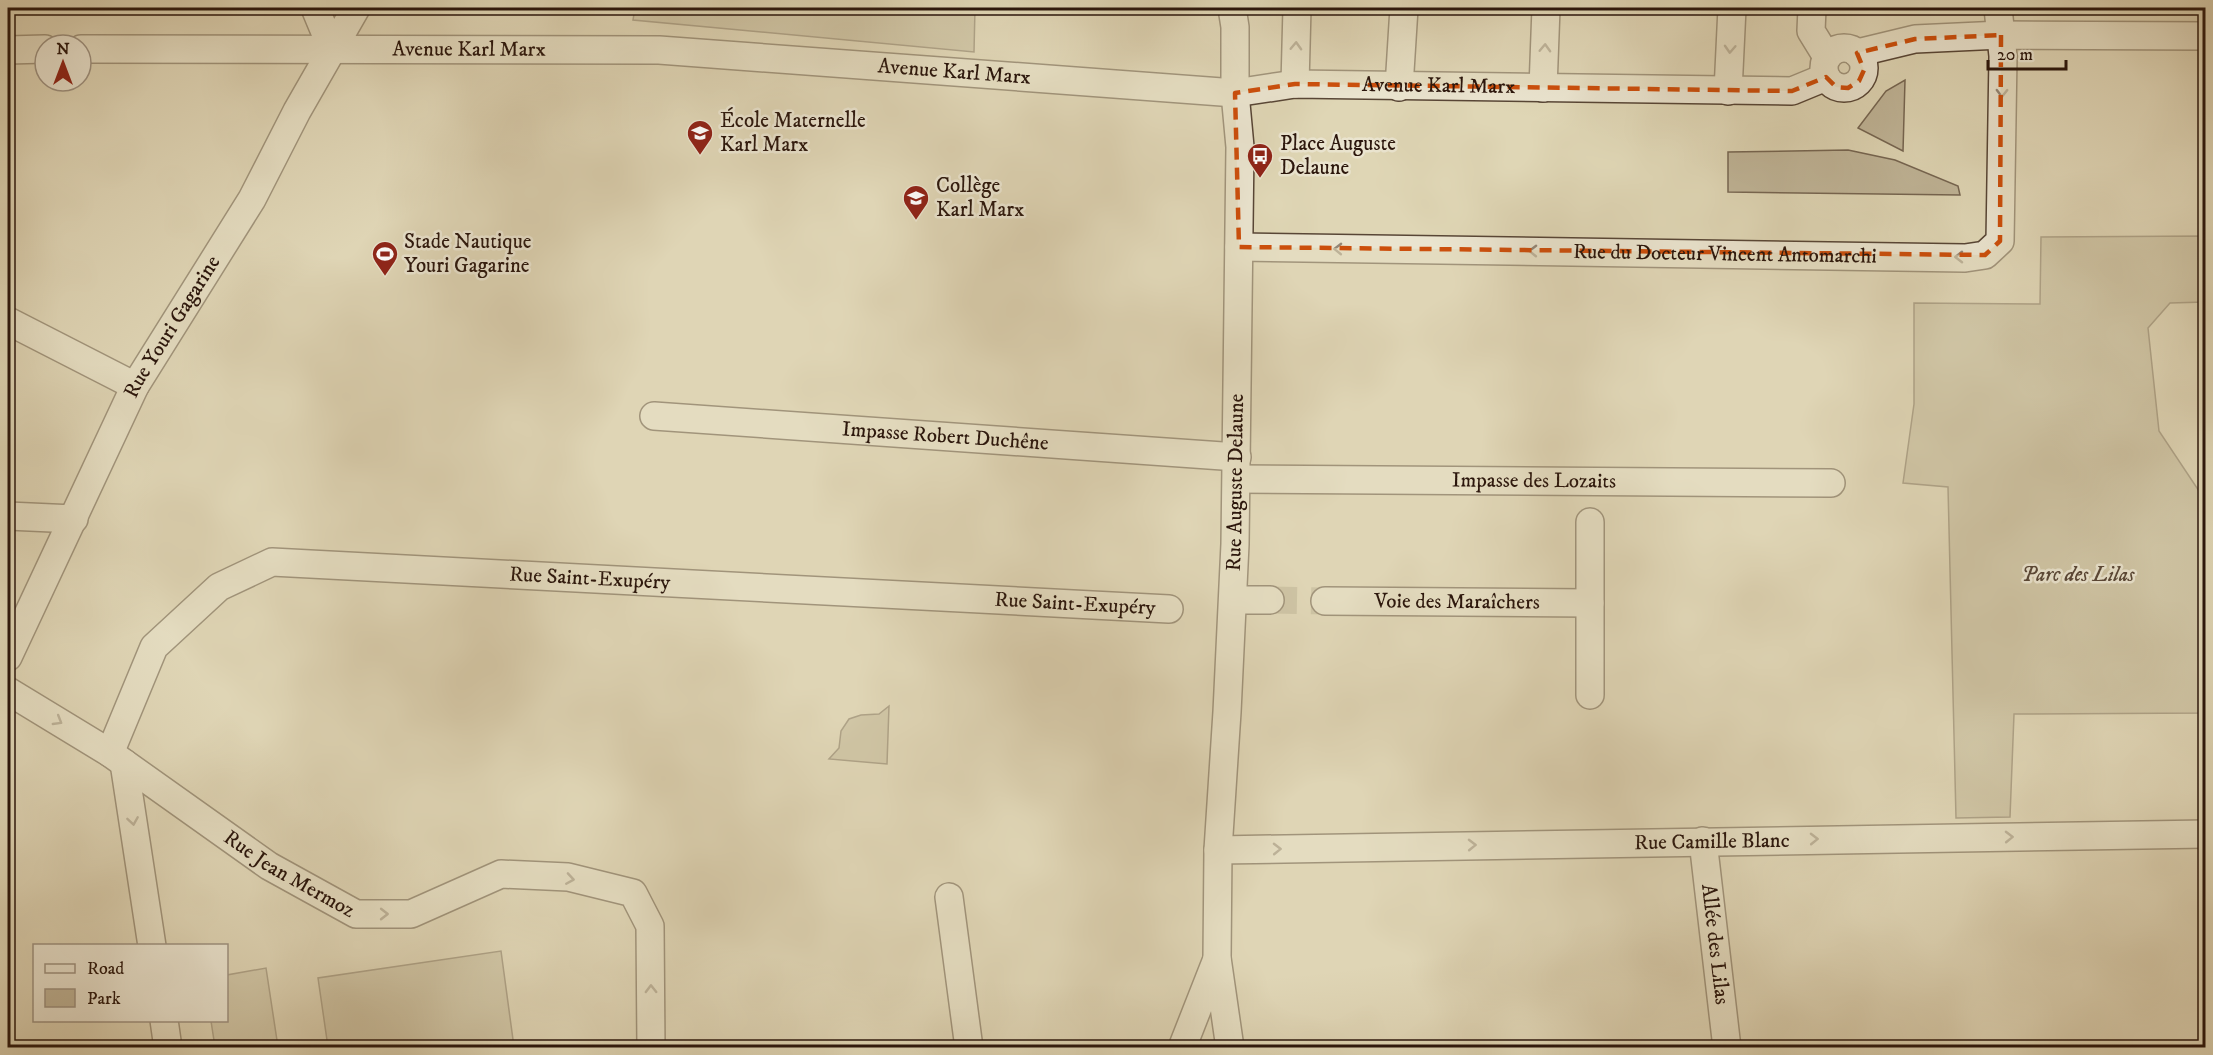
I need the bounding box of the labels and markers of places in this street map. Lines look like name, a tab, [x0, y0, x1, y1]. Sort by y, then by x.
place label: École Maternelle Karl Marx	[720, 107, 866, 158]
school or university icon: École Maternelle Karl Marx	[685, 118, 715, 156]
place label: Place Auguste Delaune	[1280, 131, 1396, 181]
bus stop icon: Place Auguste Delaune	[1245, 141, 1275, 179]
place label: Collège Karl Marx	[936, 173, 1024, 223]
school or university icon: Collège Karl Marx	[901, 183, 931, 221]
place label: Stade Nautique Youri Gagarine	[404, 229, 532, 279]
sports icon: Stade Nautique Youri Gagarine	[370, 239, 400, 277]

